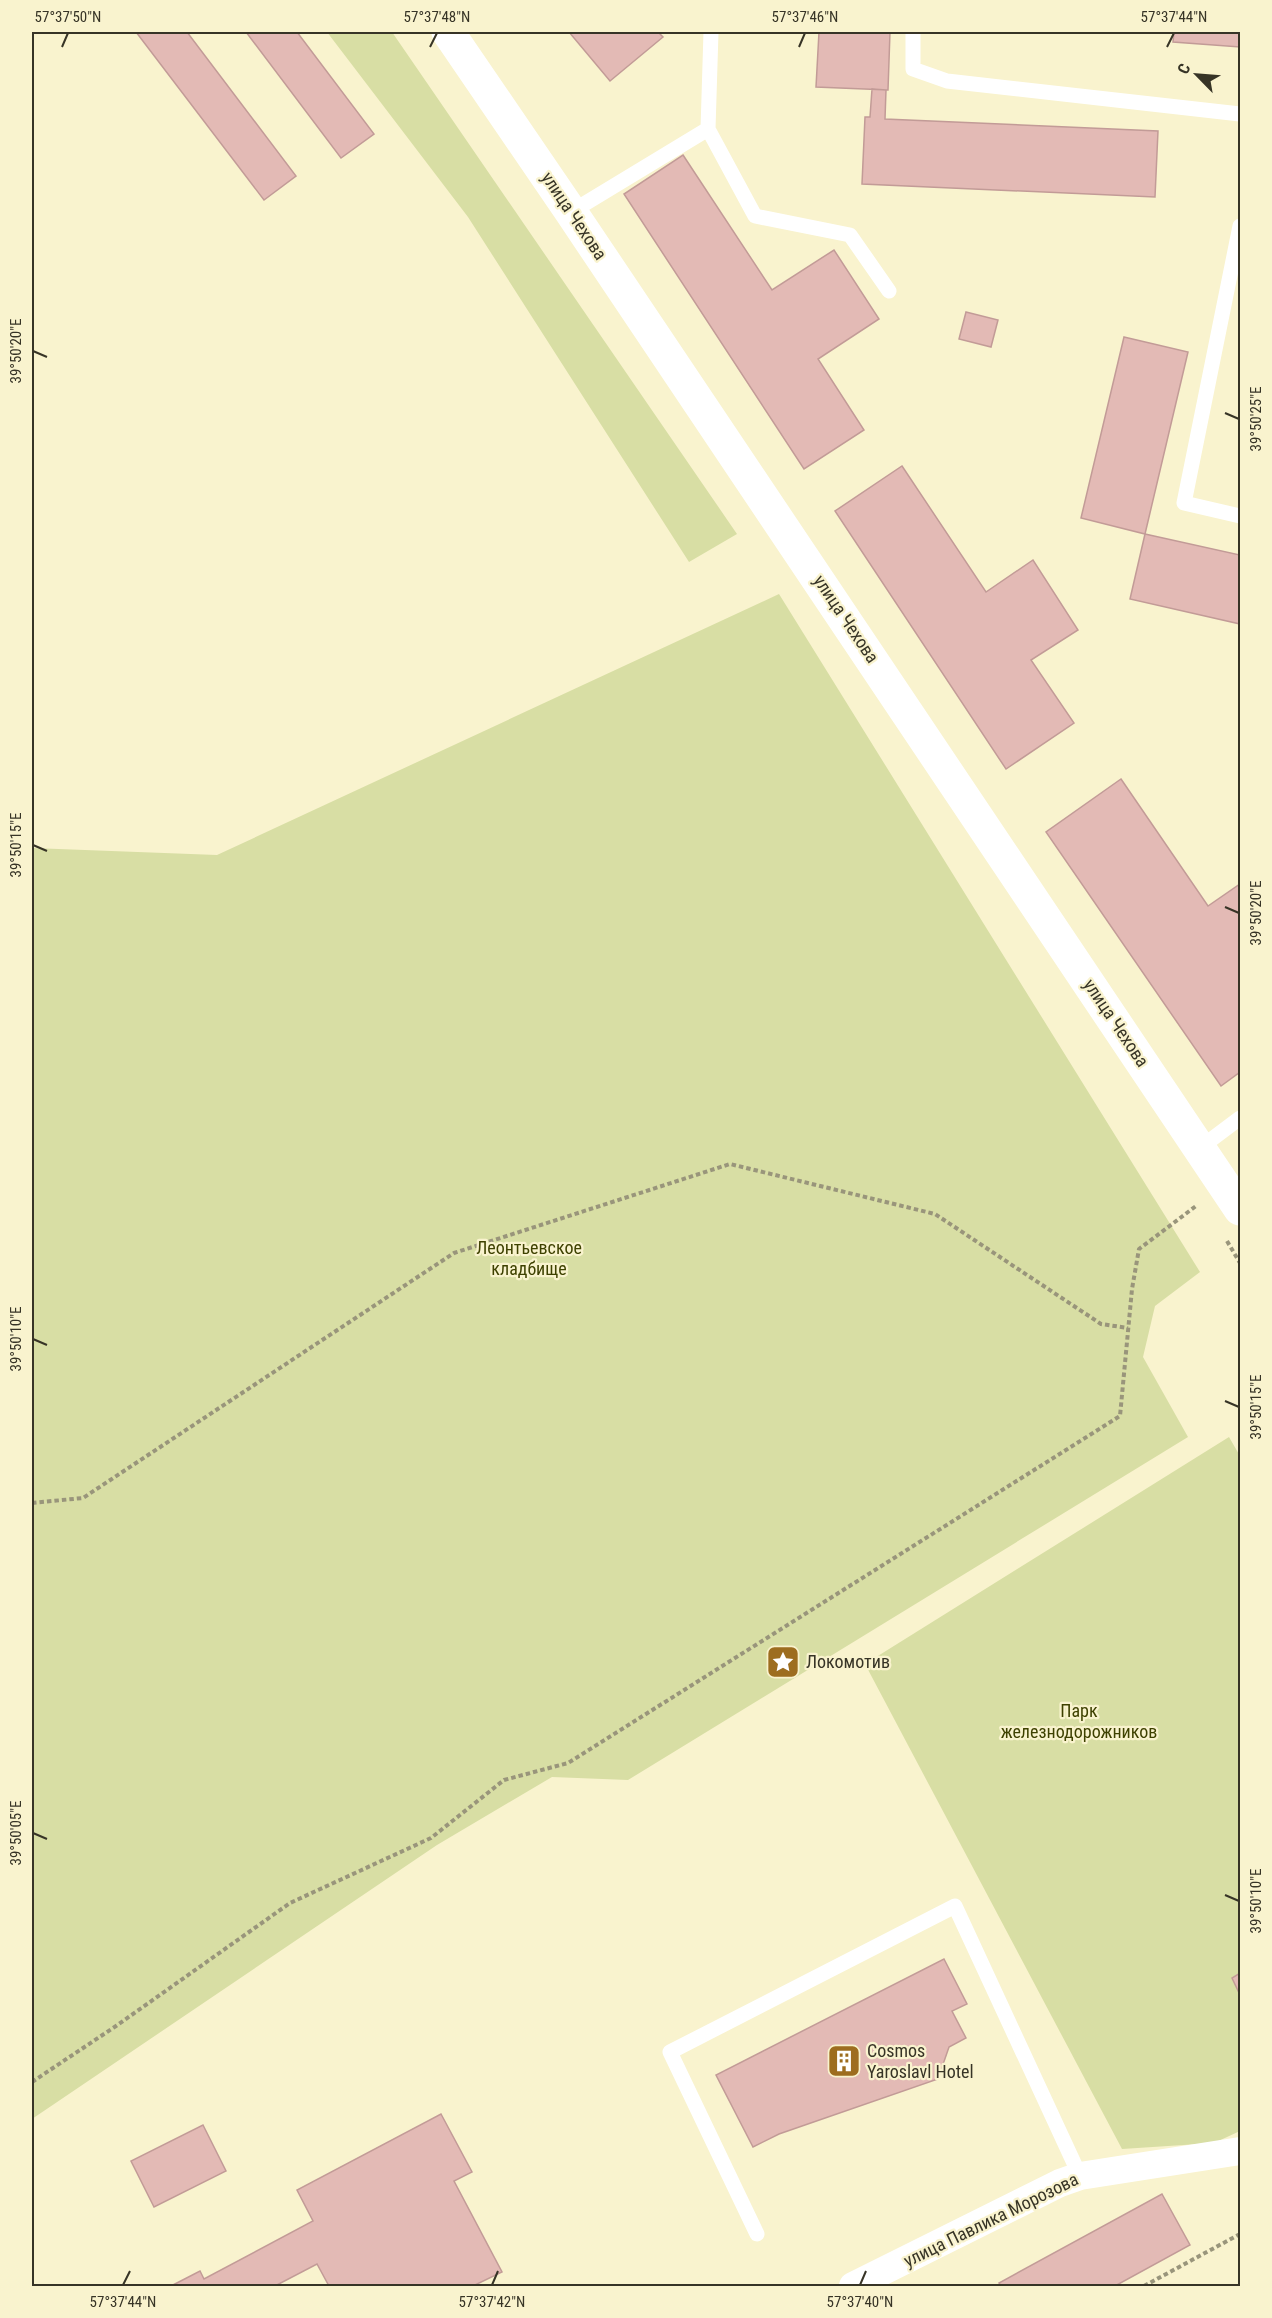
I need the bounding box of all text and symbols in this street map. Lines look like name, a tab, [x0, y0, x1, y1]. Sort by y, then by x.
text: 57°37'50"N	[35, 8, 101, 26]
text: 57°37'48"N	[404, 8, 470, 26]
text: 57°37'46"N	[772, 8, 838, 26]
text: 57°37'44"N	[1141, 8, 1207, 26]
north arrow	[1167, 45, 1227, 105]
text: С	[1173, 61, 1194, 77]
street label: улица Чехова	[537, 168, 611, 264]
text: 39°50'20"E	[7, 319, 25, 383]
text: 39°50'25"E	[1247, 387, 1265, 451]
street label: улица Чехова	[809, 571, 883, 667]
text: 39°50'15"E	[7, 813, 25, 877]
text: 39°50'20"E	[1247, 881, 1265, 945]
street label: улица Чехова	[1079, 975, 1153, 1071]
park label: Леонтьевское кладбище	[476, 1237, 582, 1279]
text: 39°50'10"E	[7, 1307, 25, 1371]
text: 39°50'15"E	[1247, 1375, 1265, 1439]
place icon: Локомотив	[765, 1644, 801, 1680]
place label: Локомотив	[806, 1651, 890, 1672]
park label: Парк железнодорожников	[1001, 1700, 1157, 1742]
text: 39°50'05"E	[7, 1801, 25, 1865]
text: 39°50'10"E	[1247, 1869, 1265, 1933]
place label: Cosmos Yaroslavl Hotel	[867, 2040, 974, 2082]
building icon: Cosmos Yaroslavl Hotel	[826, 2043, 862, 2079]
street label: улица Павлика Морозова	[900, 2168, 1081, 2271]
text: 57°37'44"N	[90, 2293, 156, 2311]
text: 57°37'42"N	[459, 2293, 525, 2311]
text: 57°37'40"N	[827, 2293, 893, 2311]

